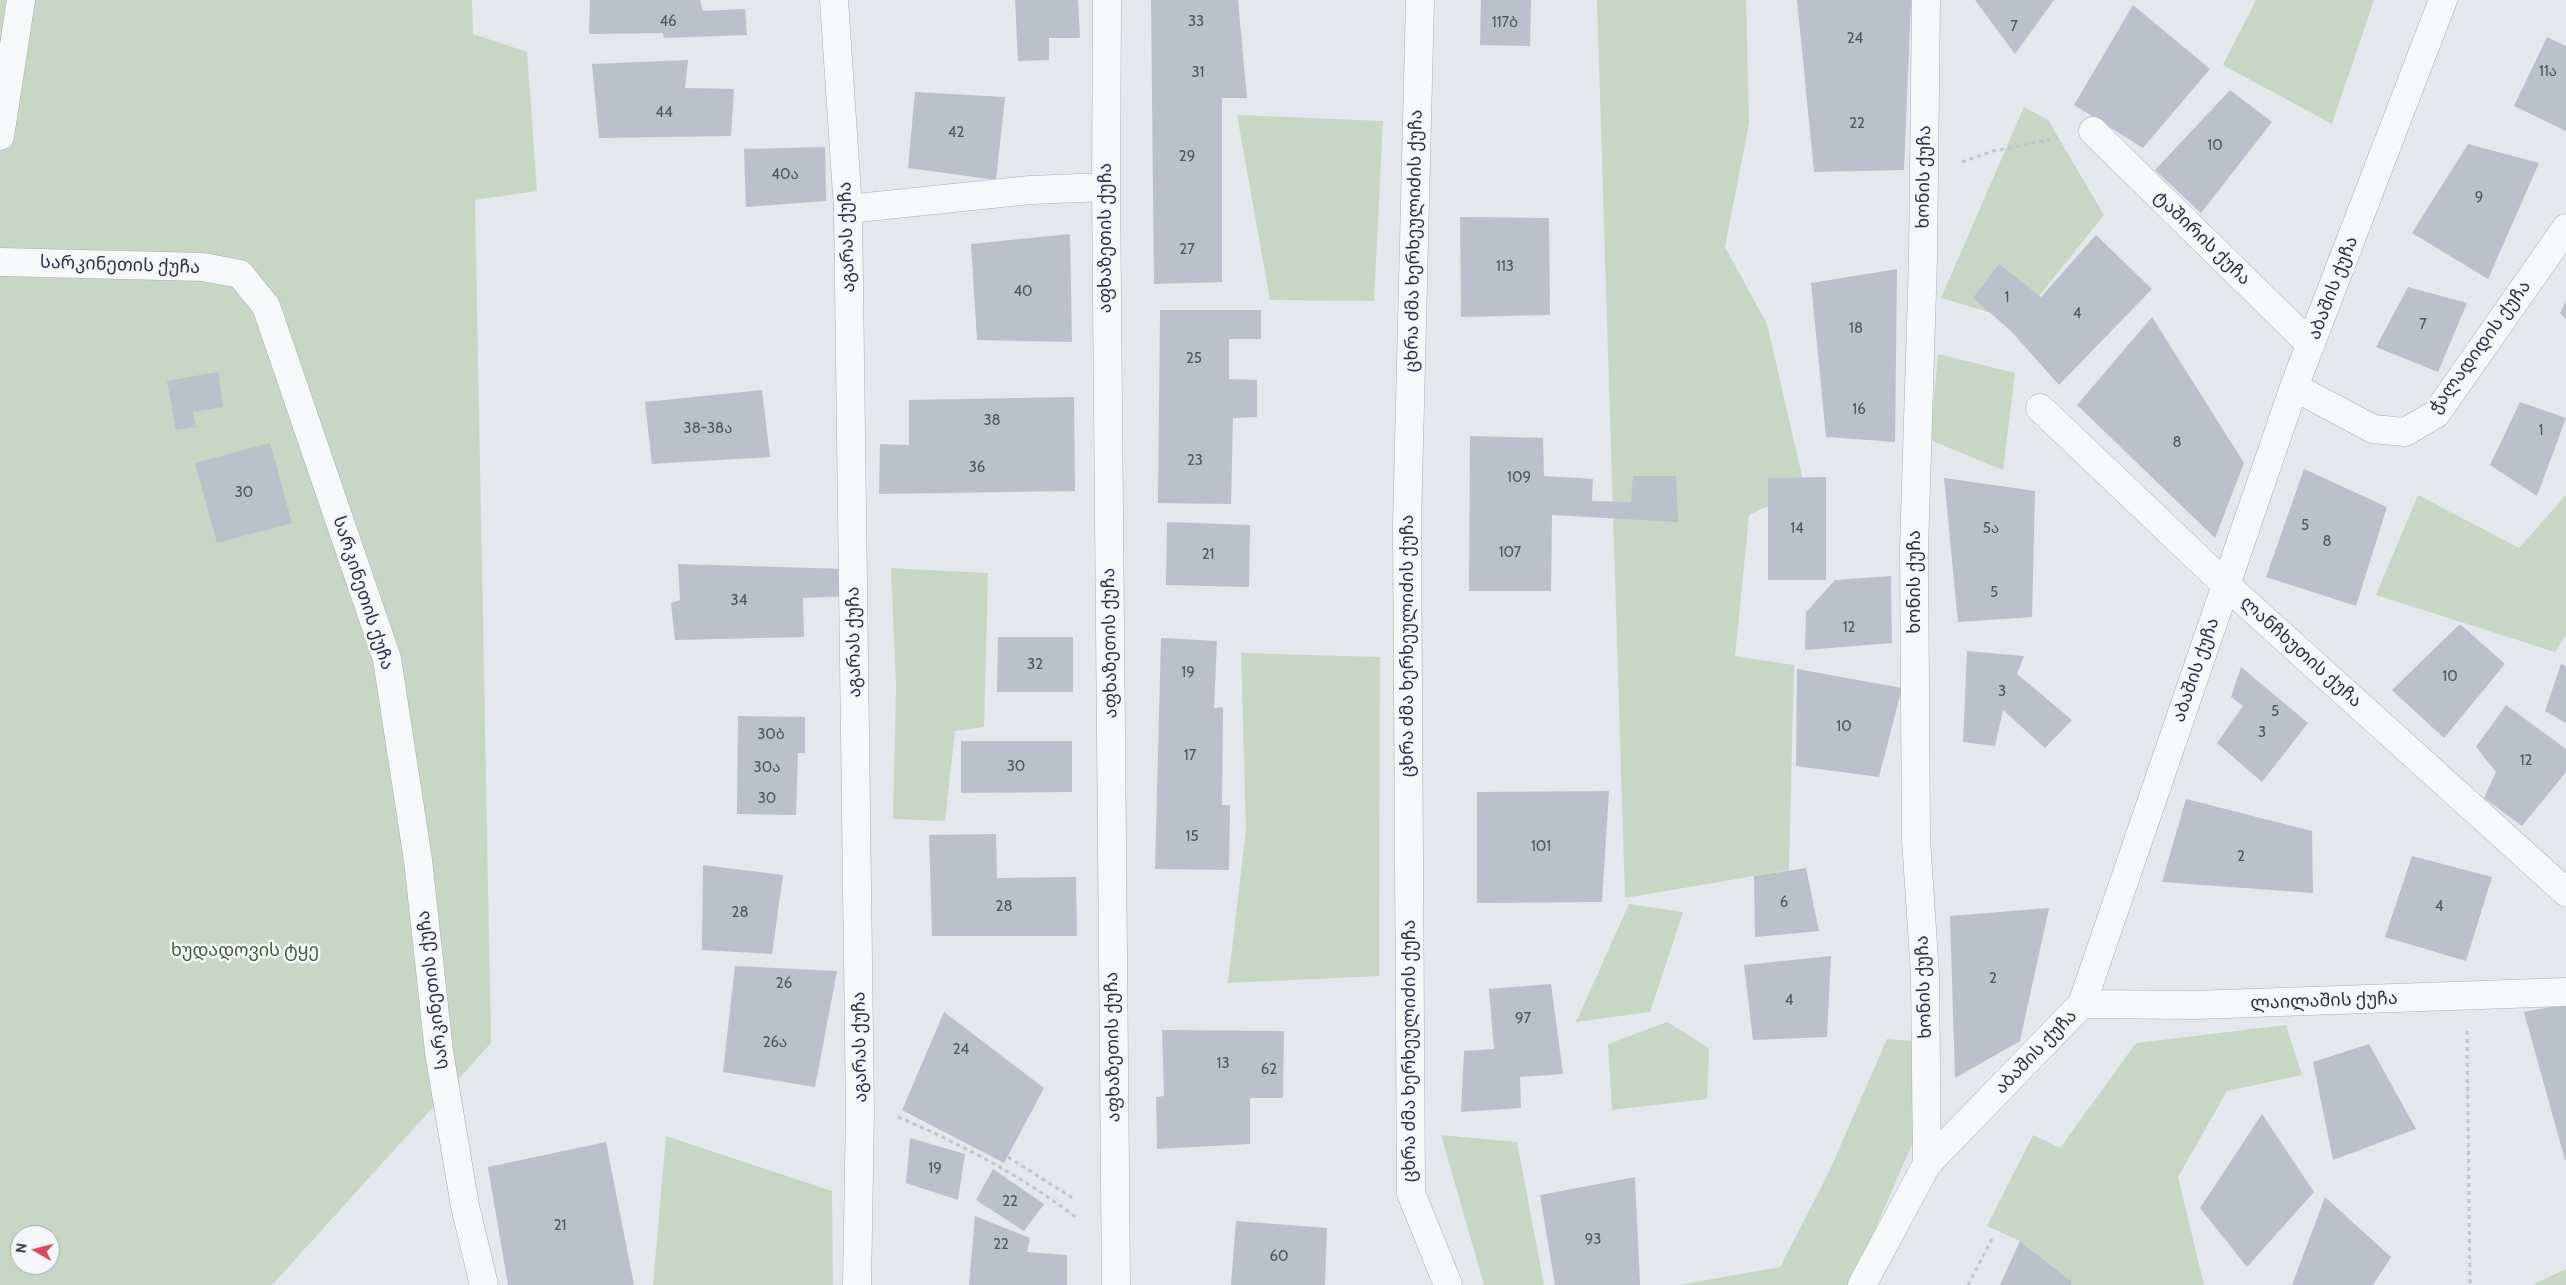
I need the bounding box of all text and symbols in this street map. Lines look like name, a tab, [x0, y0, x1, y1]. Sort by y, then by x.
house number: 46	[659, 13, 677, 31]
house number: 33	[1188, 13, 1204, 31]
house number: 117ბ	[1492, 14, 1518, 32]
house number: 7	[2010, 18, 2018, 36]
house number: 24	[1847, 30, 1863, 48]
house number: 11ა	[2539, 63, 2557, 81]
house number: 31	[1191, 64, 1205, 82]
house number: 44	[655, 104, 673, 122]
street label: ცხრა ძმა ხერხეულიძის ქუჩა	[1401, 109, 1427, 373]
house number: 22	[1849, 115, 1865, 133]
house number: 42	[948, 124, 964, 142]
street label: ხონის ქუჩა	[1912, 125, 1936, 229]
house number: 10	[2207, 137, 2223, 155]
house number: 29	[1179, 148, 1195, 166]
street label: აფხაზეთის ქუჩა	[1095, 163, 1117, 313]
house number: 40ა	[771, 166, 799, 184]
street label: აგარას ქუჩა	[834, 181, 860, 293]
street label: ტაშირის ქუჩა	[2149, 186, 2255, 290]
house number: 9	[2475, 189, 2483, 207]
street label: აბაშის ქუჩა	[2303, 233, 2363, 343]
house number: 27	[1179, 241, 1195, 259]
street label: სარკინეთის ქუჩა	[40, 251, 200, 279]
house number: 113	[1496, 258, 1514, 276]
street label: ჭალადიდის ქუჩა	[2425, 276, 2535, 418]
house number: 40	[1013, 283, 1033, 301]
house number: 1	[2005, 289, 2009, 307]
house number: 4	[2073, 305, 2081, 323]
house number: 7	[2419, 316, 2427, 334]
house number: 18	[1849, 320, 1863, 338]
house number: 25	[1186, 350, 1202, 368]
house number: 16	[1852, 401, 1866, 419]
house number: 38	[983, 412, 1001, 430]
house number: 38-38ა	[684, 420, 732, 438]
house number: 1	[2539, 422, 2543, 440]
house number: 8	[2172, 434, 2182, 452]
house number: 23	[1187, 452, 1203, 470]
house number: 36	[969, 459, 985, 477]
house number: 109	[1507, 469, 1531, 487]
house number: 30	[235, 484, 253, 502]
street label: სარკინეთის ქუჩა	[328, 513, 398, 673]
street label: ცხრა ძმა ხერხეულიძის ქუჩა	[1397, 515, 1419, 777]
house number: 5	[2301, 517, 2309, 535]
house number: 14	[1790, 520, 1804, 538]
house number: 5ა	[1983, 520, 1999, 538]
street label: ხონის ქუჩა	[1904, 530, 1926, 634]
house number: 8	[2322, 533, 2332, 551]
house number: 107	[1499, 544, 1521, 562]
house number: 21	[1202, 546, 1214, 564]
street label: აფხაზეთის ქუჩა	[1098, 568, 1122, 718]
house number: 5	[1990, 584, 1998, 602]
street label: აგარას ქუჩა	[842, 586, 866, 698]
house number: 34	[731, 592, 747, 610]
street label: ლანჩხუთის ქუჩა	[2236, 592, 2366, 712]
street label: აბაშის ქუჩა	[2168, 615, 2224, 725]
house number: 12	[1843, 619, 1855, 637]
house number: 32	[1027, 656, 1043, 674]
house number: 19	[1181, 664, 1195, 682]
house number: 10	[2442, 668, 2458, 686]
house number: 3	[1998, 683, 2006, 701]
house number: 5	[2271, 703, 2279, 721]
house number: 10	[1836, 718, 1852, 736]
house number: 3	[2258, 724, 2266, 742]
house number: 30ბ	[757, 726, 785, 744]
house number: 17	[1184, 747, 1196, 765]
house number: 12	[2520, 752, 2532, 770]
house number: 30	[1007, 758, 1025, 776]
house number: 30ა	[754, 759, 780, 777]
house number: 30	[758, 790, 776, 808]
house number: 15	[1185, 828, 1199, 846]
house number: 101	[1531, 838, 1551, 856]
house number: 2	[2237, 848, 2245, 866]
house number: 6	[1780, 894, 1788, 912]
house number: 28	[996, 898, 1012, 916]
house number: 4	[2435, 898, 2443, 916]
house number: 28	[732, 904, 748, 922]
street label: სარკინეთის ქუჩა	[413, 909, 453, 1071]
street label: ცხრა ძმა ხერხეულიძის ქუჩა	[1399, 920, 1421, 1182]
street label: ხონის ქუჩა	[1911, 935, 1937, 1039]
park label: ხუდადოვის ტყე	[171, 940, 319, 962]
house number: 2	[1989, 970, 1997, 988]
street label: აფხაზეთის ქუჩა	[1101, 972, 1125, 1122]
house number: 26	[776, 975, 792, 993]
street label: ლაილაშის ქუჩა	[2250, 988, 2398, 1014]
street label: აგარას ქუჩა	[848, 991, 872, 1103]
house number: 4	[1785, 992, 1793, 1010]
street label: აბაშის ქუჩა	[1990, 1005, 2082, 1099]
house number: 97	[1515, 1010, 1531, 1028]
house number: 26ა	[763, 1034, 787, 1052]
house number: 24	[953, 1041, 969, 1059]
house number: 13	[1216, 1055, 1230, 1073]
house number: 62	[1261, 1061, 1277, 1079]
house number: 19	[928, 1160, 942, 1178]
house number: 22	[1002, 1193, 1018, 1211]
house number: 21	[554, 1217, 566, 1235]
north arrow	[10, 1225, 60, 1275]
house number: 93	[1585, 1231, 1601, 1249]
house number: 22	[993, 1236, 1009, 1254]
text: N	[12, 1242, 31, 1254]
house number: 60	[1270, 1248, 1288, 1266]

